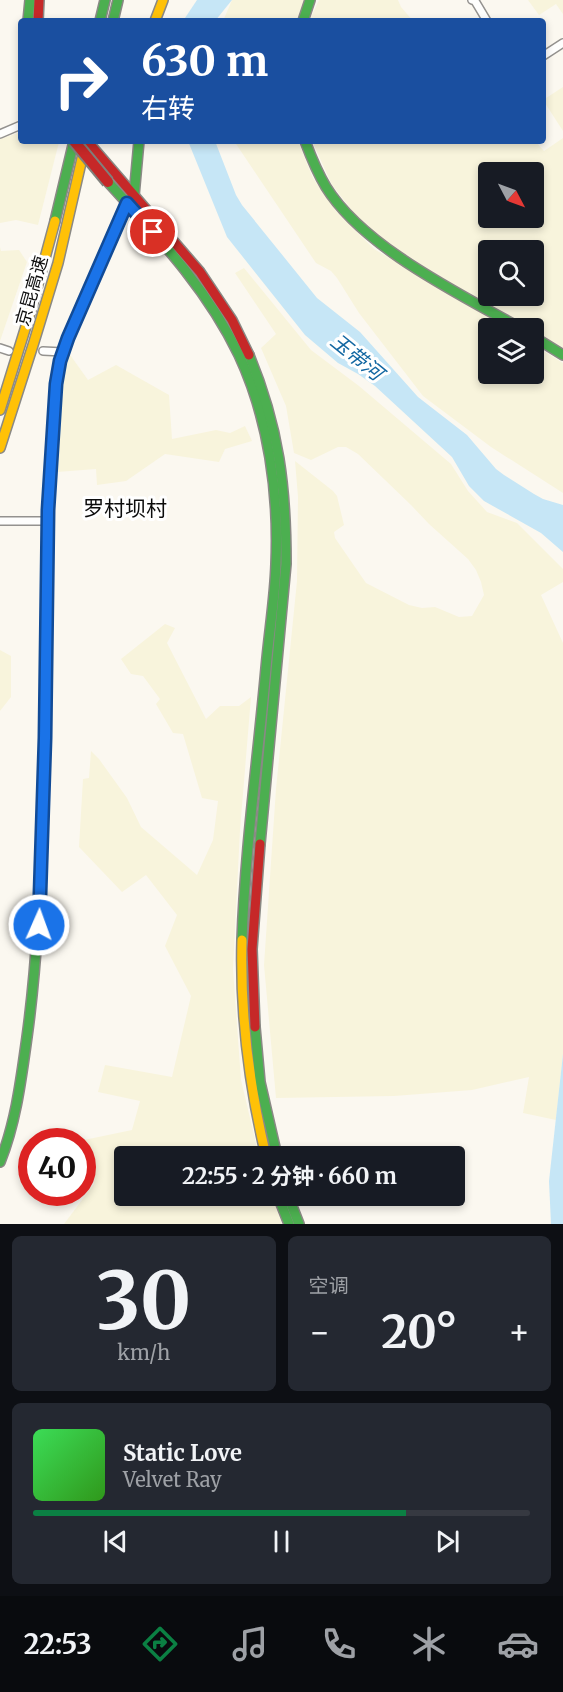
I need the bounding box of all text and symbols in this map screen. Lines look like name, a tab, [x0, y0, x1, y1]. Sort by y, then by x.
text: 630 m	[141, 35, 268, 87]
icon: right	[42, 42, 120, 120]
text: 右转	[141, 91, 195, 125]
north arrow	[478, 162, 544, 228]
map controls	[478, 162, 544, 384]
pin	[127, 206, 178, 257]
icon: arrive	[136, 215, 169, 248]
button: search	[478, 240, 544, 306]
street label: 京昆高速	[11, 253, 52, 329]
button: layers	[478, 318, 544, 384]
water label: 玉带河	[326, 328, 392, 388]
district label: 罗村坝村	[83, 495, 167, 522]
position arrow	[7, 893, 71, 957]
speed limit sign: 40	[18, 1128, 96, 1206]
text: 22:55 · 2 分钟 · 660 m	[182, 1162, 397, 1190]
text: 30	[96, 1252, 191, 1350]
text: 空调	[309, 1273, 349, 1298]
text: 20°	[381, 1304, 457, 1360]
text: −	[309, 1312, 331, 1353]
text: +	[508, 1312, 530, 1353]
text: km/h	[117, 1340, 170, 1365]
text: Static Love	[123, 1439, 242, 1467]
text: Velvet Ray	[123, 1467, 222, 1492]
icon: previous	[99, 1525, 132, 1558]
icon: pause	[265, 1525, 298, 1558]
icon: next	[431, 1525, 464, 1558]
icon: directions	[139, 1623, 181, 1665]
icon: music	[229, 1623, 271, 1665]
icon: phone	[318, 1623, 360, 1665]
icon: climate	[408, 1623, 450, 1665]
icon: car	[497, 1623, 539, 1665]
text: 22:53	[24, 1627, 92, 1661]

